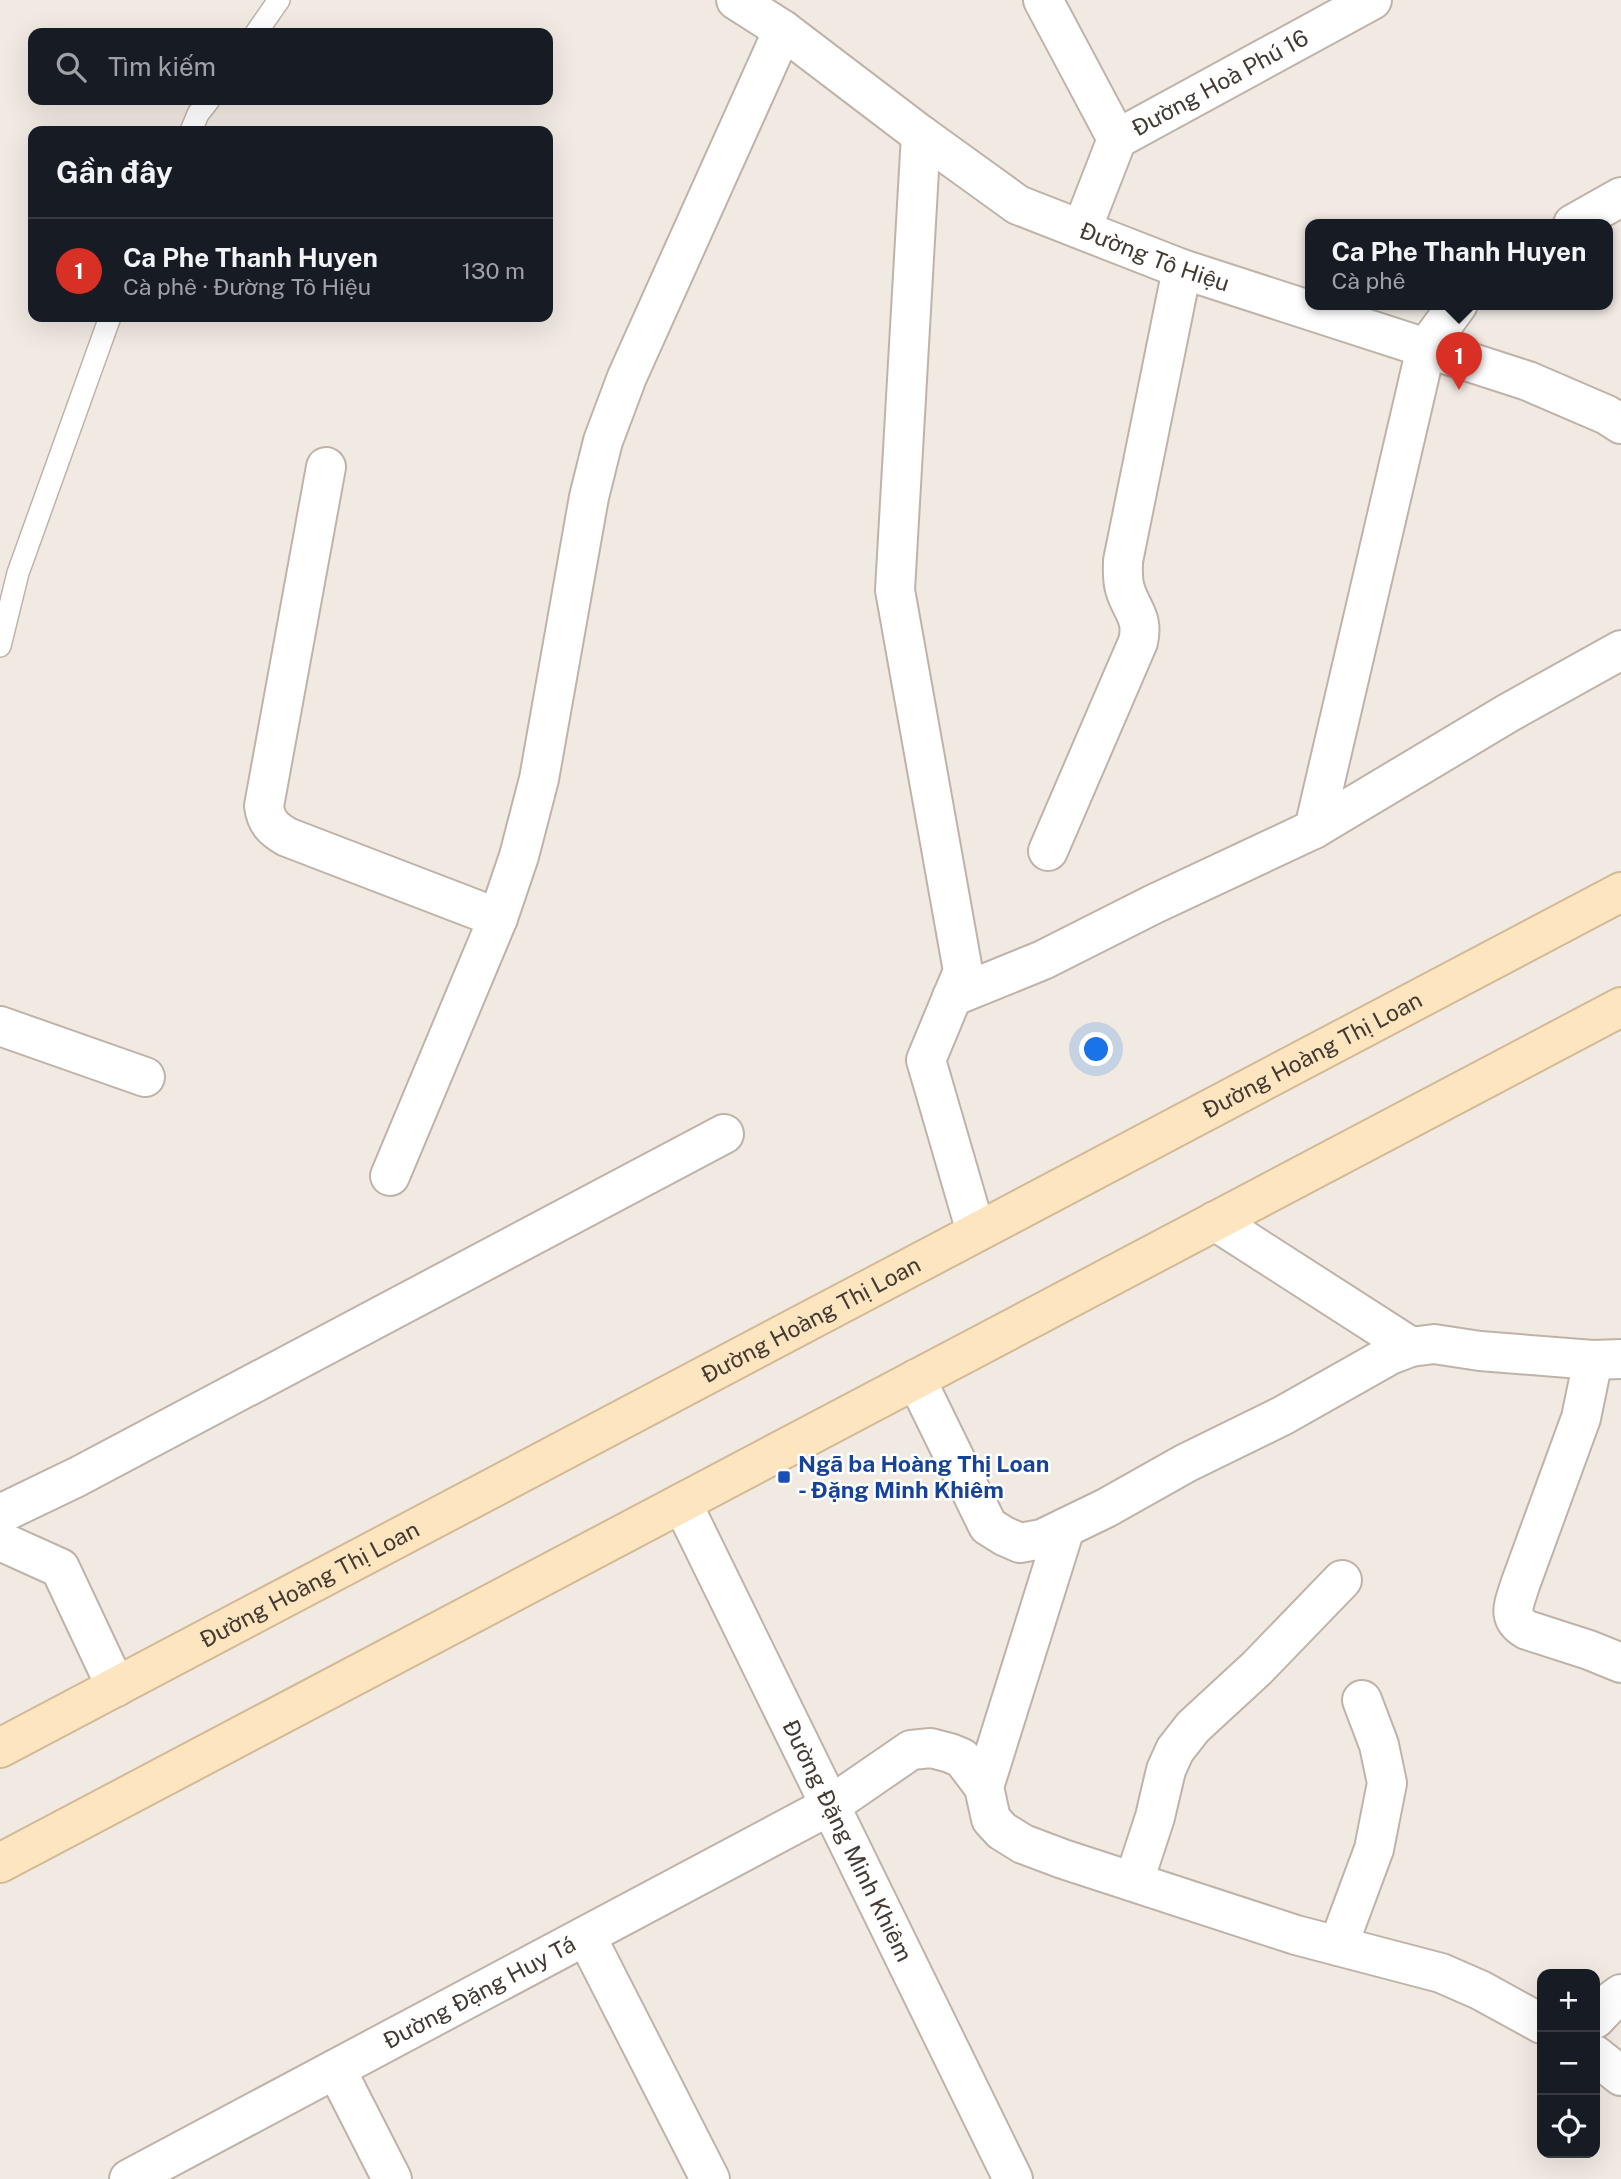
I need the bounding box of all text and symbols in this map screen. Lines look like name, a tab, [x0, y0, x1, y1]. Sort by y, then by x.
street label: Đường Hoà Phú 16	[1127, 23, 1313, 141]
search box	[28, 28, 553, 105]
icon: search	[52, 48, 90, 86]
text: Tìm kiếm	[108, 51, 216, 82]
text: Gần đây	[56, 154, 173, 190]
street label: Đường Tô Hiệu	[1076, 216, 1233, 297]
popup	[1305, 219, 1613, 310]
text: Ca Phe Thanh Huyen	[1332, 236, 1586, 267]
text: Ca Phe Thanh Huyen	[123, 242, 378, 273]
text: 1	[74, 257, 84, 284]
text: 130 m	[462, 257, 525, 284]
text: Cà phê	[1332, 267, 1406, 294]
text: Cà phê · Đường Tô Hiệu	[123, 273, 371, 300]
pin: 1	[1436, 332, 1482, 390]
street label: Đường Hoàng Thị Loan	[1198, 986, 1426, 1124]
your location	[1079, 1032, 1113, 1066]
street label: Đường Hoàng Thị Loan	[696, 1250, 925, 1388]
place label: Ngã ba Hoàng Thị Loan - Đặng Minh Khiêm	[798, 1450, 1049, 1503]
marker: Ngã ba Hoàng Thị Loan - Đặng Minh Khiêm	[776, 1469, 792, 1485]
street label: Đường Hoàng Thị Loan	[195, 1515, 423, 1653]
street label: Đường Đặng Minh Khiêm	[777, 1715, 918, 1966]
street label: Đường Đặng Huy Tá	[378, 1930, 580, 2054]
map controls	[1537, 1969, 1600, 2158]
button: +	[1537, 1969, 1600, 2032]
button: −	[1537, 2032, 1600, 2095]
button: locate	[1537, 2095, 1600, 2158]

